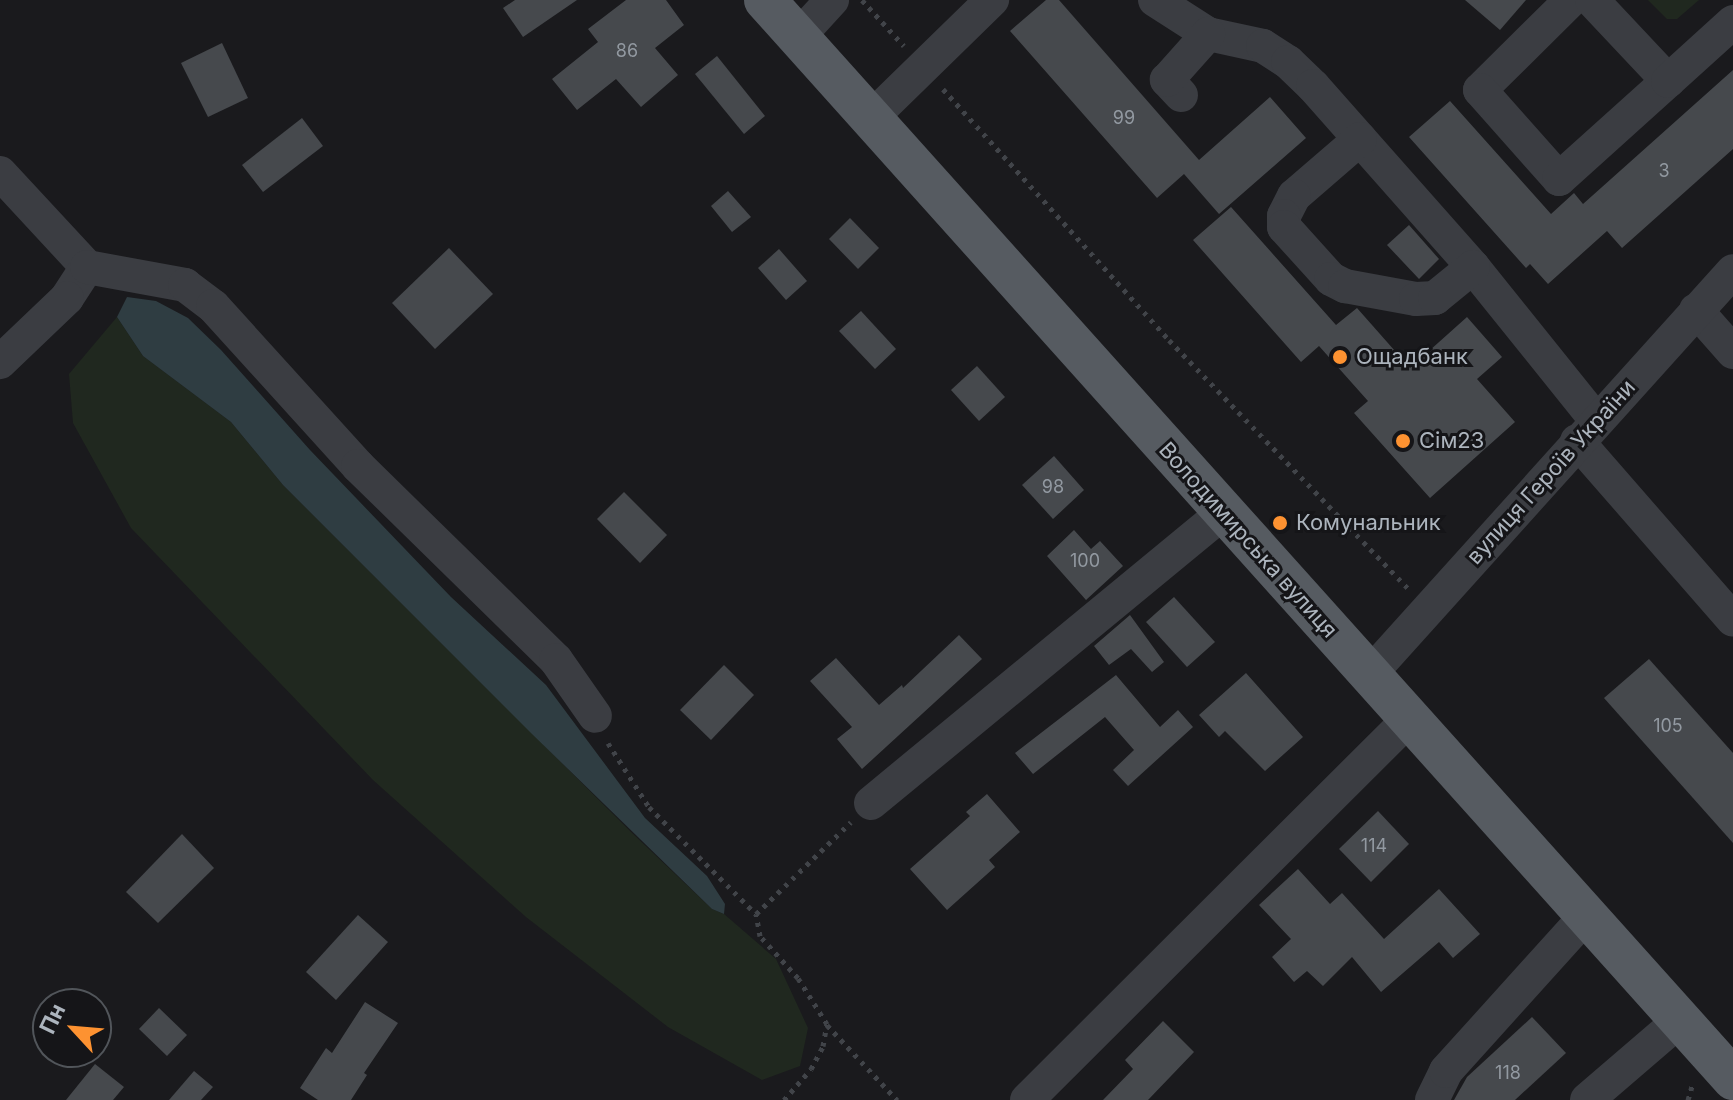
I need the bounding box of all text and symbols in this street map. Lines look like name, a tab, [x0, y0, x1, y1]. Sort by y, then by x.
house number: 86	[616, 40, 638, 62]
house number: 99	[1113, 107, 1135, 129]
house number: 3	[1658, 160, 1670, 182]
place label: Ощадбанк	[1356, 344, 1468, 370]
marker: Ощадбанк	[1331, 348, 1349, 366]
street label: вулиця Героїв України	[1461, 374, 1641, 570]
place label: Сім23	[1419, 428, 1484, 454]
marker: Сім23	[1394, 432, 1412, 450]
street label: Володимирська вулиця	[1153, 437, 1343, 643]
house number: 98	[1042, 476, 1064, 498]
place label: Комунальник	[1296, 510, 1441, 536]
marker: Комунальник	[1271, 514, 1289, 532]
house number: 100	[1070, 550, 1100, 572]
house number: 105	[1653, 715, 1683, 737]
house number: 114	[1361, 835, 1387, 857]
north arrow	[32, 988, 112, 1068]
text: Пн	[34, 999, 71, 1038]
house number: 118	[1495, 1062, 1521, 1084]

